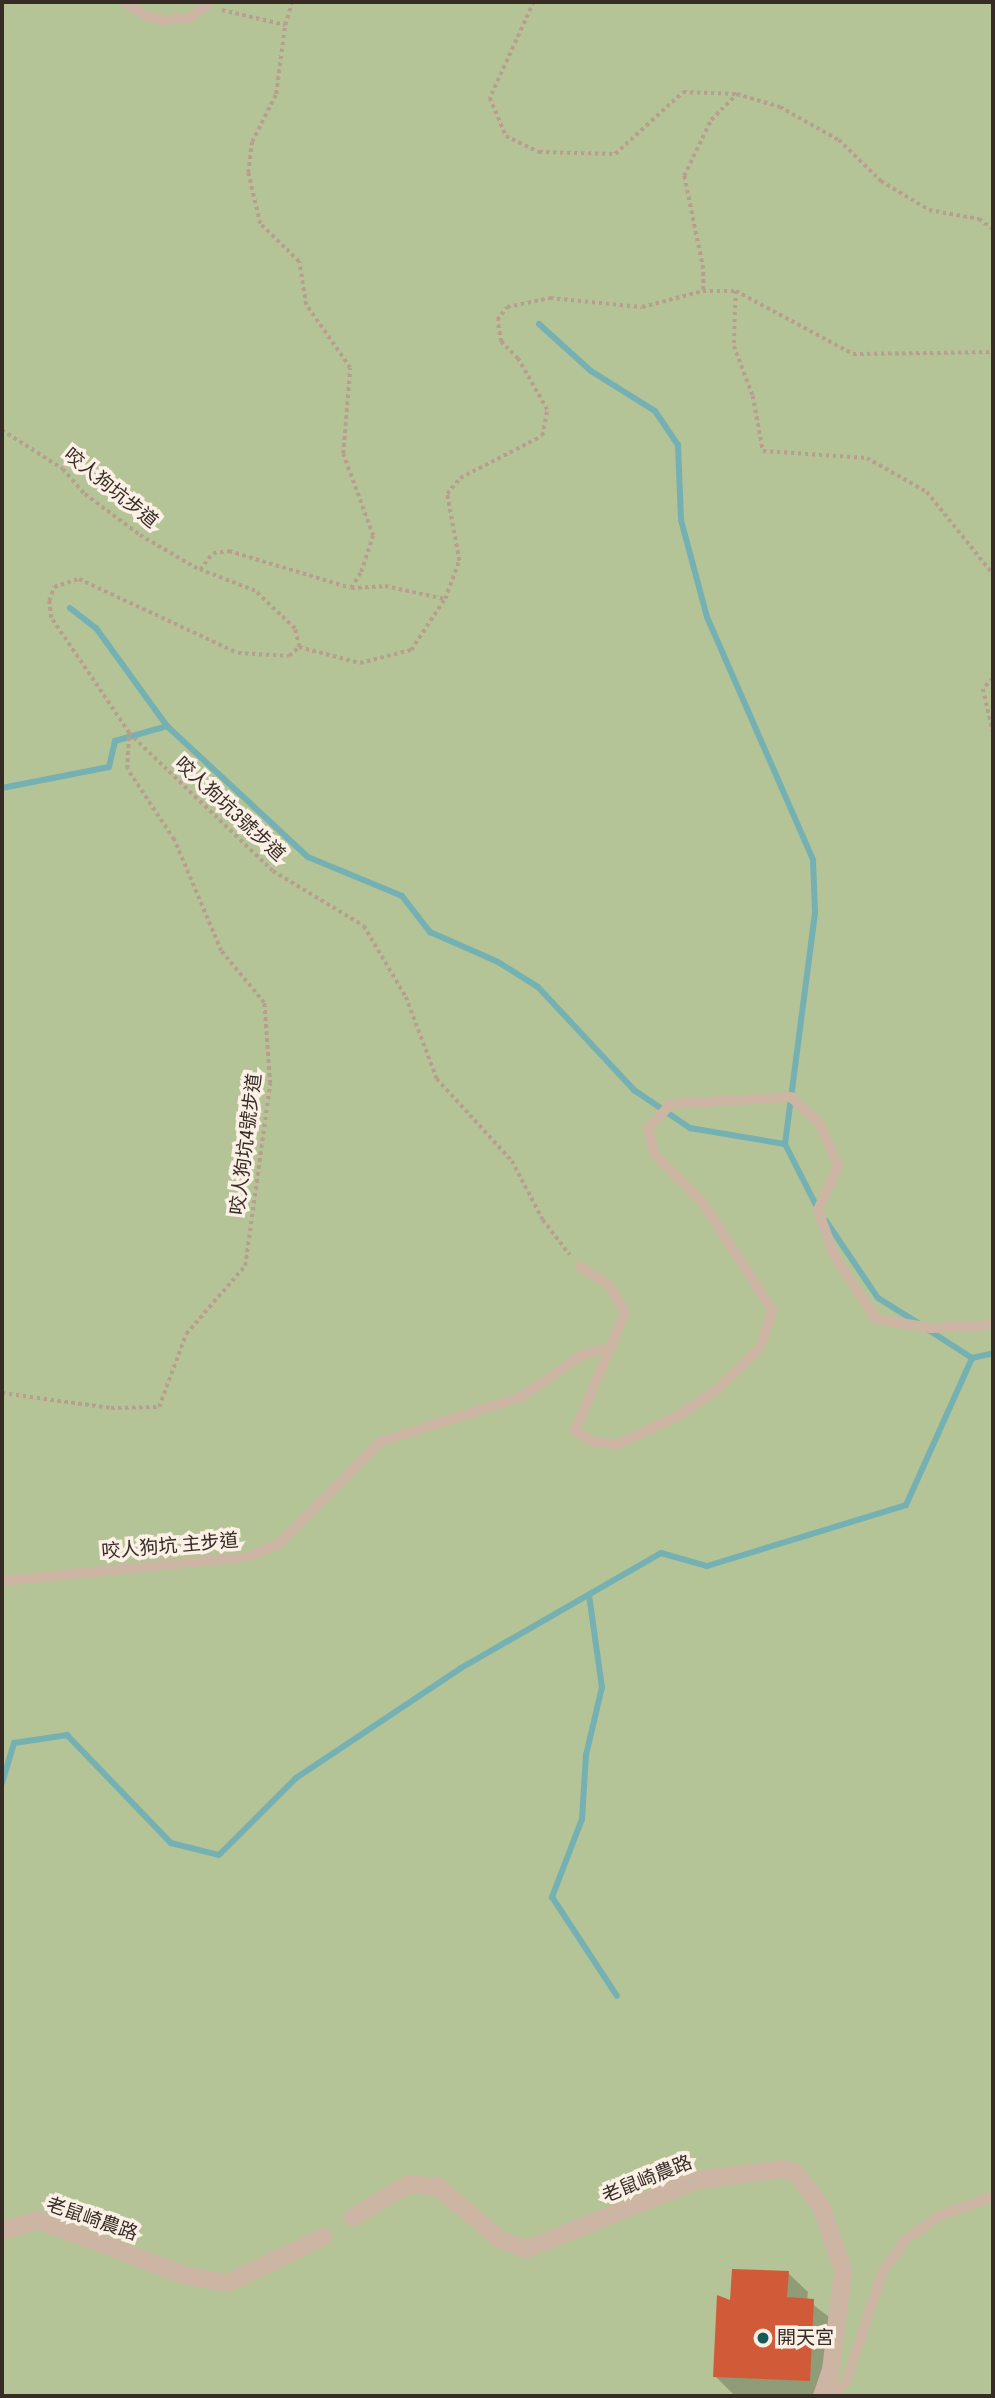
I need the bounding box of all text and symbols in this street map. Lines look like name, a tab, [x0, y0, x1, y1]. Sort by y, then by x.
street label: 咬人狗坑步道	[60, 443, 162, 533]
street label: 咬人狗坑3號步道	[170, 752, 290, 866]
street label: 咬人狗坑4號步道	[226, 1072, 266, 1216]
street label: 咬人狗坑 主步道	[101, 1529, 239, 1563]
street label: 老鼠崎農路	[599, 2151, 695, 2207]
street label: 老鼠崎農路	[43, 2193, 141, 2245]
place label: 開天宮	[777, 2327, 834, 2349]
marker: 開天宮	[755, 2330, 771, 2346]

